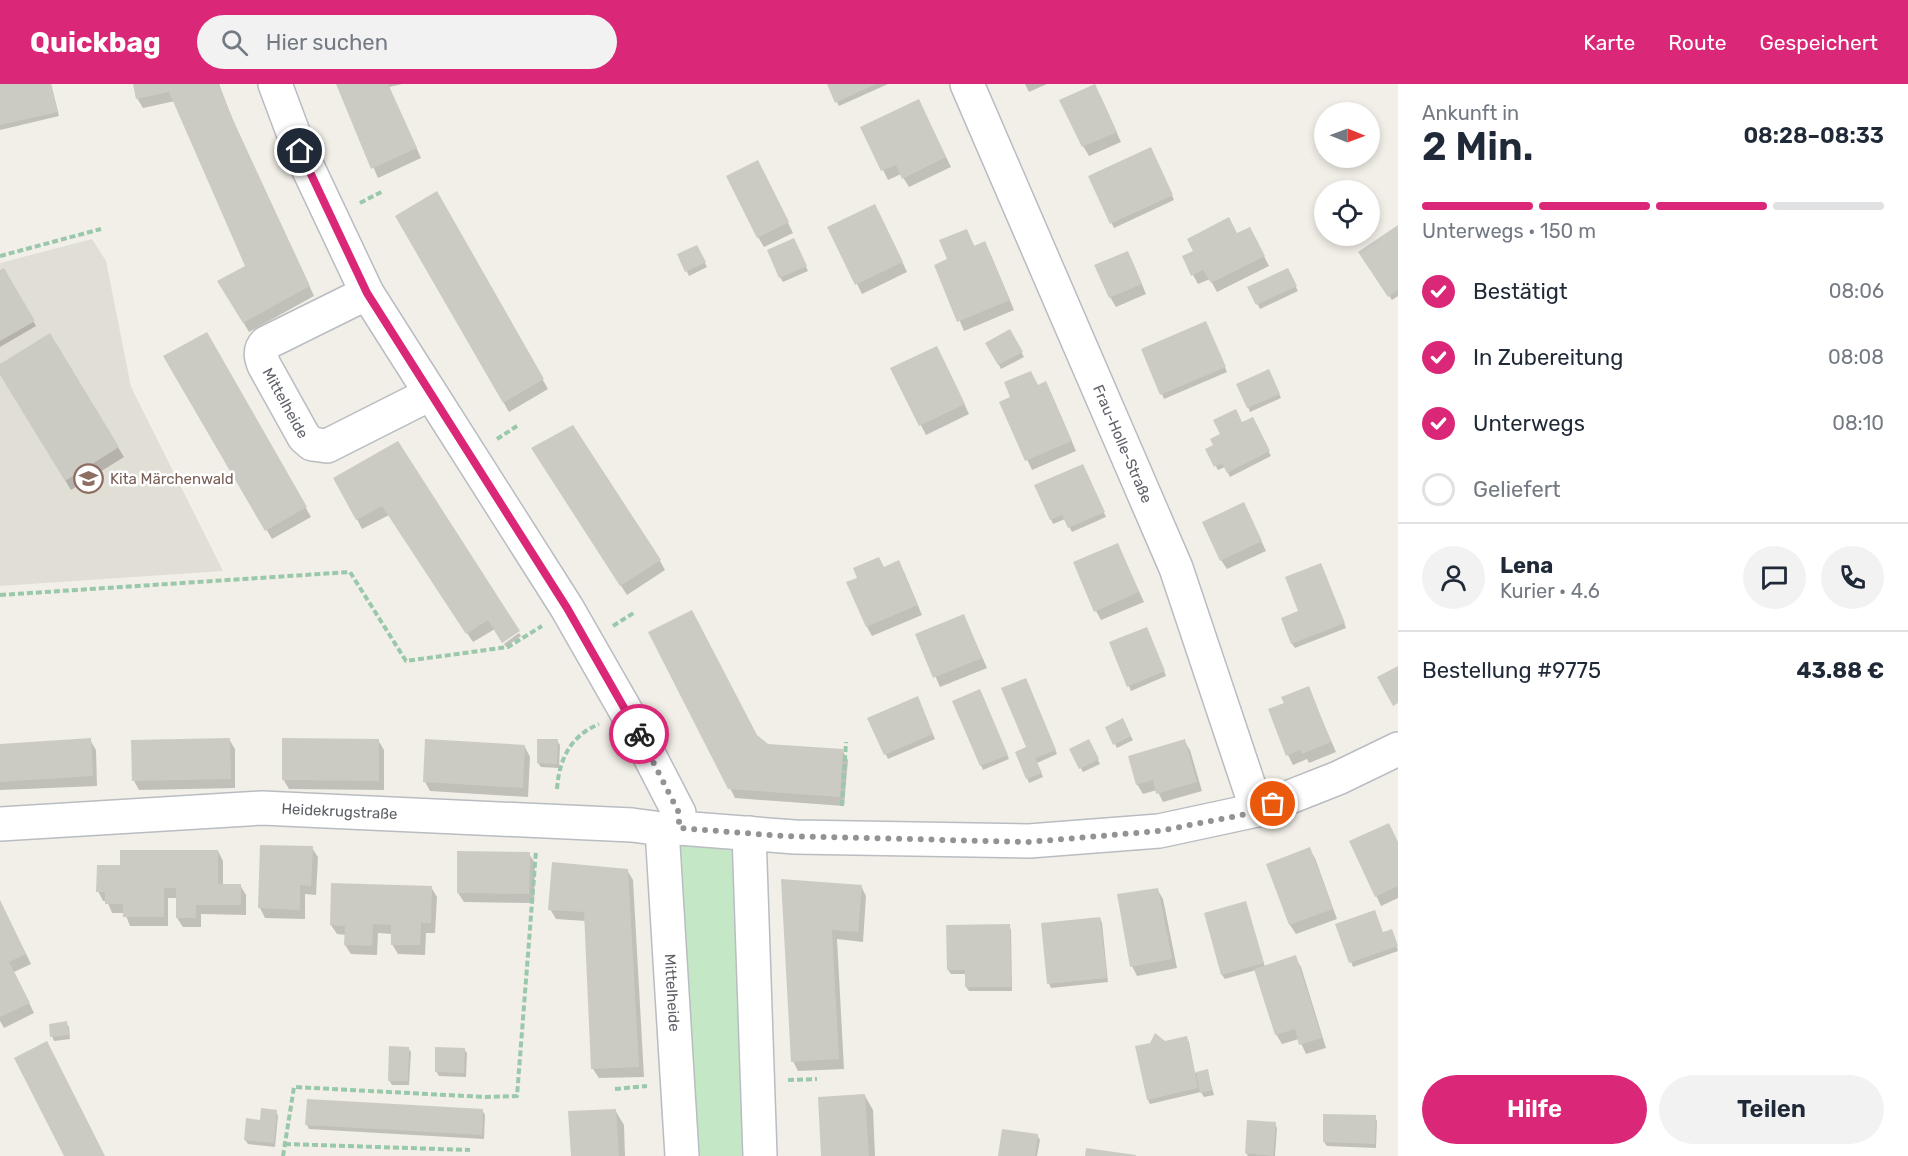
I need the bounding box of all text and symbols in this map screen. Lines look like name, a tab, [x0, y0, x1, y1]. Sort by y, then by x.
search box	[197, 15, 617, 69]
text: Quickbag	[30, 26, 161, 59]
icon: search	[218, 26, 251, 59]
text: Hier suchen	[266, 29, 388, 56]
text: Karte	[1583, 30, 1635, 55]
text: Route	[1668, 30, 1727, 55]
text: Gespeichert	[1760, 30, 1878, 55]
text: Ankunft in	[1422, 101, 1519, 125]
north arrow	[1314, 102, 1380, 168]
map controls	[1314, 102, 1380, 246]
text: 08:28–08:33	[1743, 122, 1884, 149]
text: 2 Min.	[1422, 124, 1533, 170]
pin	[274, 125, 325, 176]
icon: home	[283, 134, 316, 167]
button: locate	[1314, 180, 1380, 246]
text: Unterwegs · 150 m	[1422, 219, 1596, 243]
icon: check	[1422, 275, 1455, 308]
text: Bestätigt	[1473, 278, 1568, 305]
text: 08:06	[1829, 279, 1884, 303]
icon: check	[1422, 341, 1455, 374]
text: In Zubereitung	[1473, 344, 1623, 371]
text: 08:08	[1828, 345, 1884, 369]
street label: Mittelheide	[258, 365, 312, 442]
street label: Frau-Holle-Straße	[1089, 382, 1156, 506]
icon: check	[1422, 407, 1455, 440]
text: Unterwegs	[1473, 410, 1585, 437]
text: 08:10	[1832, 411, 1884, 435]
school or university icon: Kita Märchenwald	[73, 463, 105, 495]
place label: Kita Märchenwald	[110, 470, 234, 488]
text: Geliefert	[1473, 476, 1561, 503]
button: person	[1422, 546, 1485, 609]
button: chat	[1743, 546, 1806, 609]
button: phone	[1821, 546, 1884, 609]
text: Lena	[1500, 552, 1553, 579]
text: Kurier · 4.6	[1500, 579, 1600, 603]
text: Bestellung #9775	[1422, 657, 1601, 684]
text: 43.88 €	[1797, 657, 1884, 684]
courier	[609, 704, 669, 764]
icon: bike	[623, 718, 656, 751]
pin	[1247, 778, 1298, 829]
icon: bag	[1256, 787, 1289, 820]
street label: Heidekrugstraße	[281, 800, 398, 823]
street label: Mittelheide	[661, 953, 683, 1032]
button: Hilfe	[1422, 1075, 1647, 1144]
button: Teilen	[1659, 1075, 1884, 1144]

